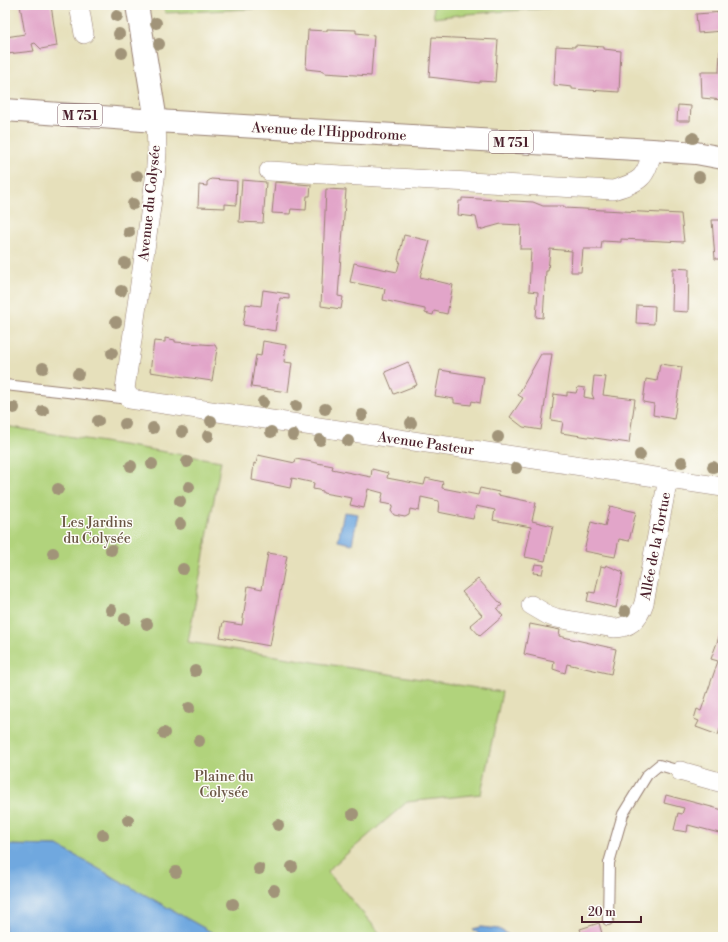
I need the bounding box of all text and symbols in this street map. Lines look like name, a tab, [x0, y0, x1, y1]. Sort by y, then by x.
road number: M 751	[58, 104, 102, 126]
street label: Avenue de l'Hippodrome	[250, 119, 407, 145]
road number: M 751	[489, 131, 533, 153]
street label: Avenue du Colysée	[135, 144, 165, 263]
street label: Avenue Pasteur	[376, 428, 475, 460]
street label: Allée de la Tortue	[636, 491, 675, 603]
park label: Les Jardins du Colysée	[61, 514, 133, 548]
park label: Plaine du Colysée	[194, 768, 254, 802]
scale bar	[582, 898, 641, 924]
text: 20 m	[588, 905, 616, 920]

